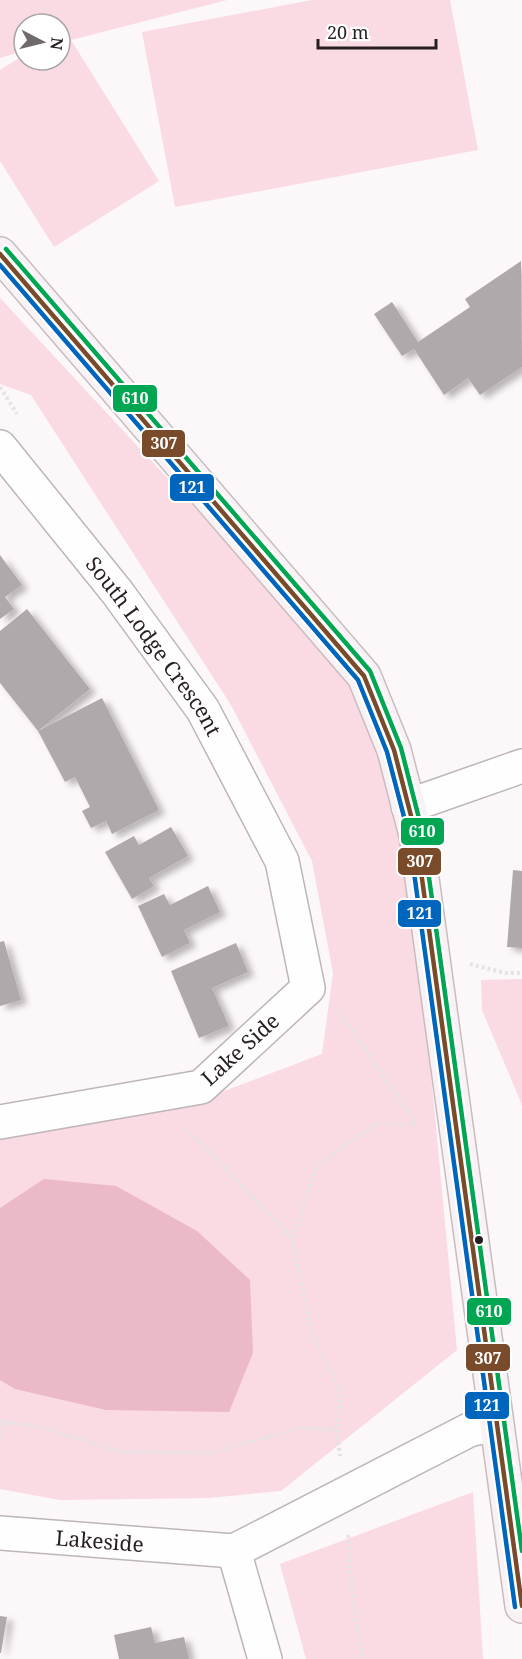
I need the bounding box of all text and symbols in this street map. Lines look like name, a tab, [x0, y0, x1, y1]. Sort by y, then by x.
north arrow	[12, 12, 72, 72]
scale bar	[318, 12, 436, 50]
text: 20 m	[327, 20, 369, 44]
text: N	[45, 36, 69, 52]
line badge: 610	[112, 384, 158, 413]
text: 610	[121, 387, 149, 409]
line badge: 307	[141, 429, 186, 458]
text: 307	[150, 432, 178, 454]
line badge: 121	[169, 473, 215, 502]
text: 121	[178, 476, 206, 498]
street label: South Lodge Crescent	[80, 551, 228, 741]
line badge: 610	[400, 817, 445, 846]
text: 610	[408, 820, 436, 842]
line badge: 307	[397, 847, 442, 876]
text: 307	[406, 850, 434, 872]
line badge: 121	[397, 899, 442, 928]
text: 121	[406, 902, 434, 924]
street label: Lake Side	[195, 1007, 285, 1091]
unlabelled marker	[473, 1234, 485, 1246]
line badge: 610	[466, 1297, 512, 1326]
text: 610	[475, 1300, 503, 1322]
line badge: 307	[465, 1343, 511, 1372]
text: 307	[474, 1347, 502, 1369]
line badge: 121	[464, 1391, 510, 1420]
text: 121	[473, 1394, 501, 1416]
street label: Lakeside	[55, 1523, 145, 1558]

